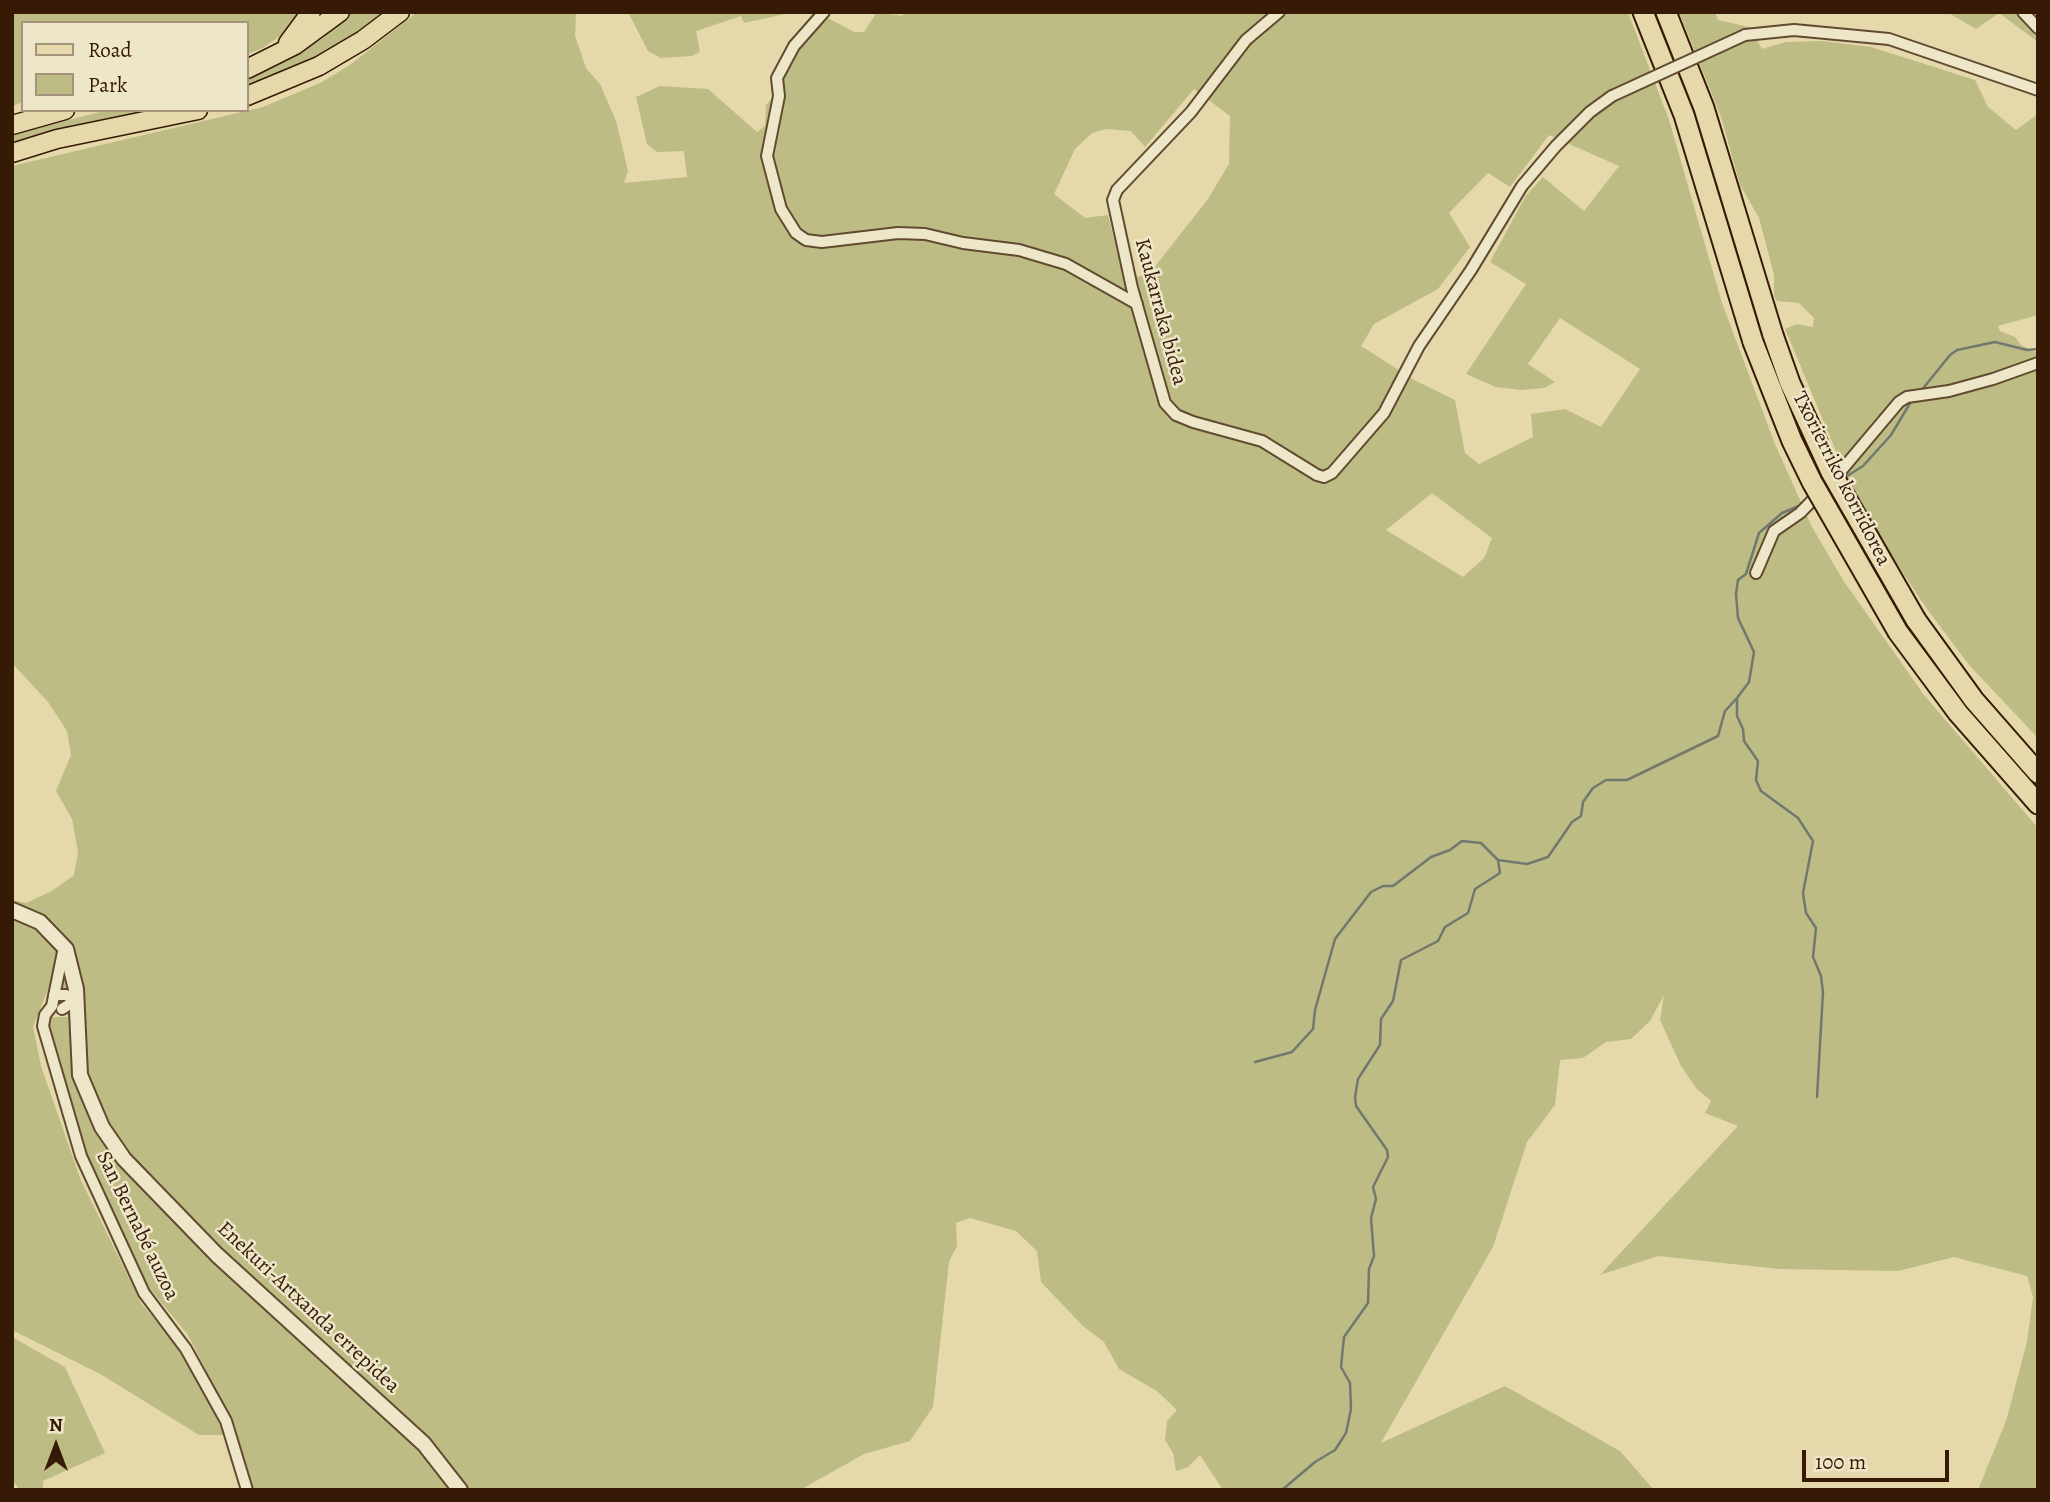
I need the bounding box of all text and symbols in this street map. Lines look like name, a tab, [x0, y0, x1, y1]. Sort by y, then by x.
legend	[21, 21, 248, 112]
text: Road	[88, 36, 132, 64]
text: Park	[88, 71, 127, 99]
street label: Kaukarraka bidea	[1128, 236, 1192, 388]
street label: Txorierriko korridorea	[1786, 388, 1896, 570]
street label: San Bernabé auzoa	[90, 1147, 184, 1305]
street label: Enekuri-Artxanda errepidea	[211, 1217, 405, 1399]
north arrow	[21, 1411, 91, 1481]
text: N	[49, 1412, 63, 1438]
scale bar	[1805, 1436, 1952, 1480]
text: 100 m	[1815, 1448, 1866, 1476]

